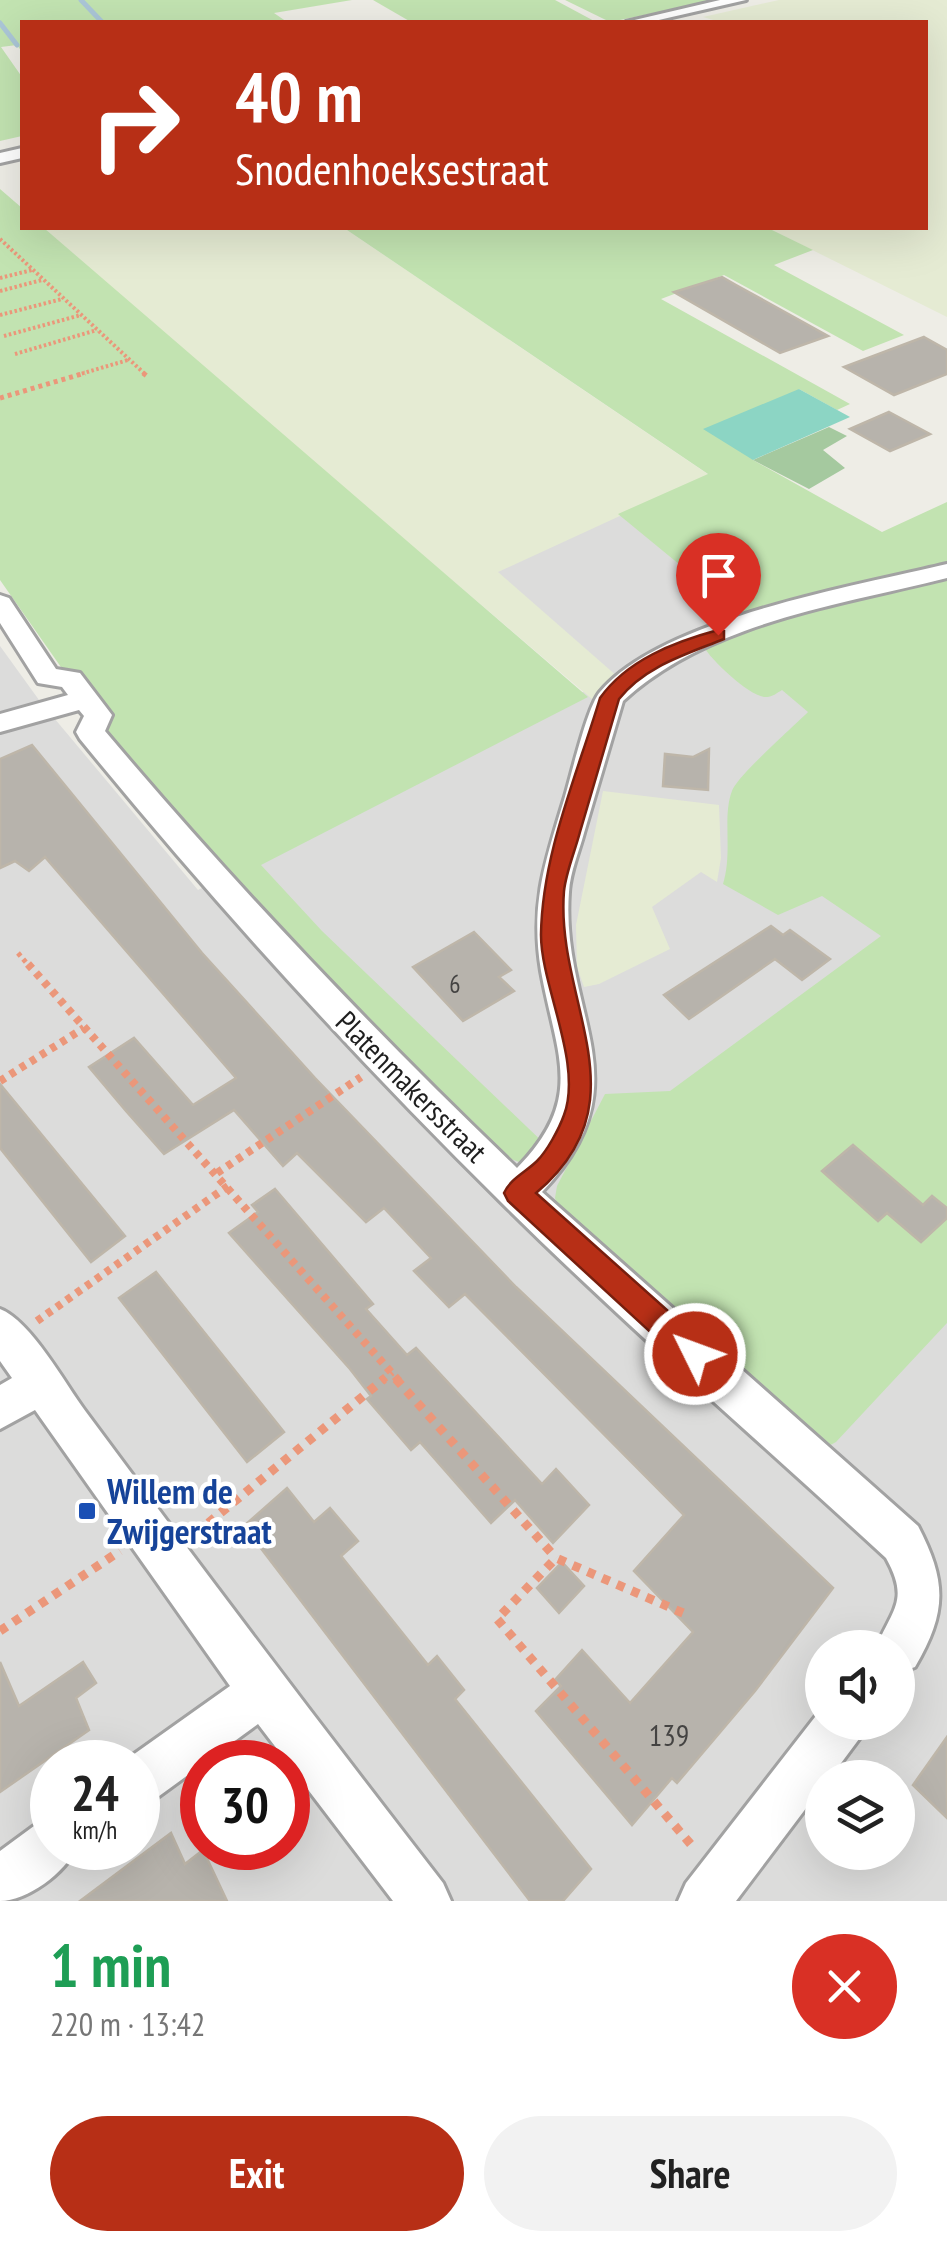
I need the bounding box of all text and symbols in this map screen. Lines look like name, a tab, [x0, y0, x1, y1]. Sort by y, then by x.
text: 40 m	[235, 51, 363, 141]
icon: right	[70, 60, 200, 190]
text: Snodenhoeksestraat	[235, 139, 549, 197]
pin	[676, 533, 761, 636]
icon: arrive	[691, 548, 746, 603]
house number: 6	[449, 968, 461, 1000]
street label: Platenmakersstraat	[328, 1002, 497, 1171]
position arrow	[643, 1302, 747, 1406]
place label: Willem de Zwijgerstraat	[106, 1468, 272, 1554]
marker: Willem de Zwijgerstraat	[76, 1500, 98, 1522]
map controls	[805, 1630, 915, 1870]
button: sound	[805, 1630, 915, 1740]
house number: 139	[649, 1715, 689, 1754]
speed limit sign: 30	[180, 1740, 310, 1870]
text: 24	[71, 1760, 119, 1825]
button: layers	[805, 1760, 915, 1870]
text: km/h	[73, 1814, 117, 1846]
text: 1 min	[50, 1926, 171, 2004]
button: close	[792, 1934, 897, 2039]
text: 220 m · 13:42	[50, 2003, 205, 2045]
button: Exit	[50, 2116, 464, 2231]
button: Share	[484, 2116, 897, 2231]

